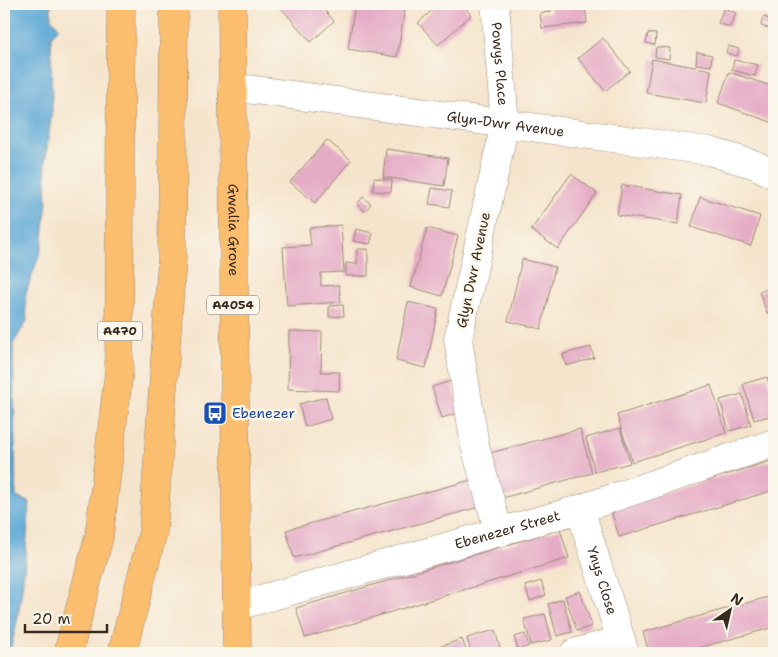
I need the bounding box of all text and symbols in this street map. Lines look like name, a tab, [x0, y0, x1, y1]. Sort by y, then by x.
street label: Powys Place	[488, 21, 512, 106]
street label: Glyn-Dwr Avenue	[446, 107, 566, 141]
street label: Gwalia Grove	[224, 184, 243, 276]
street label: Glyn Dwr Avenue	[452, 210, 494, 330]
road number: A4054	[207, 296, 259, 314]
road number: A470	[98, 322, 142, 341]
bus stop icon: Ebenezer	[202, 400, 228, 426]
place label: Ebenezer	[232, 404, 295, 422]
street label: Ebenezer Street	[452, 506, 562, 553]
street label: Ynys Close	[583, 544, 622, 617]
north arrow	[706, 584, 756, 634]
text: N	[728, 589, 747, 610]
scale bar	[25, 602, 108, 634]
text: 20 m	[32, 609, 71, 629]

